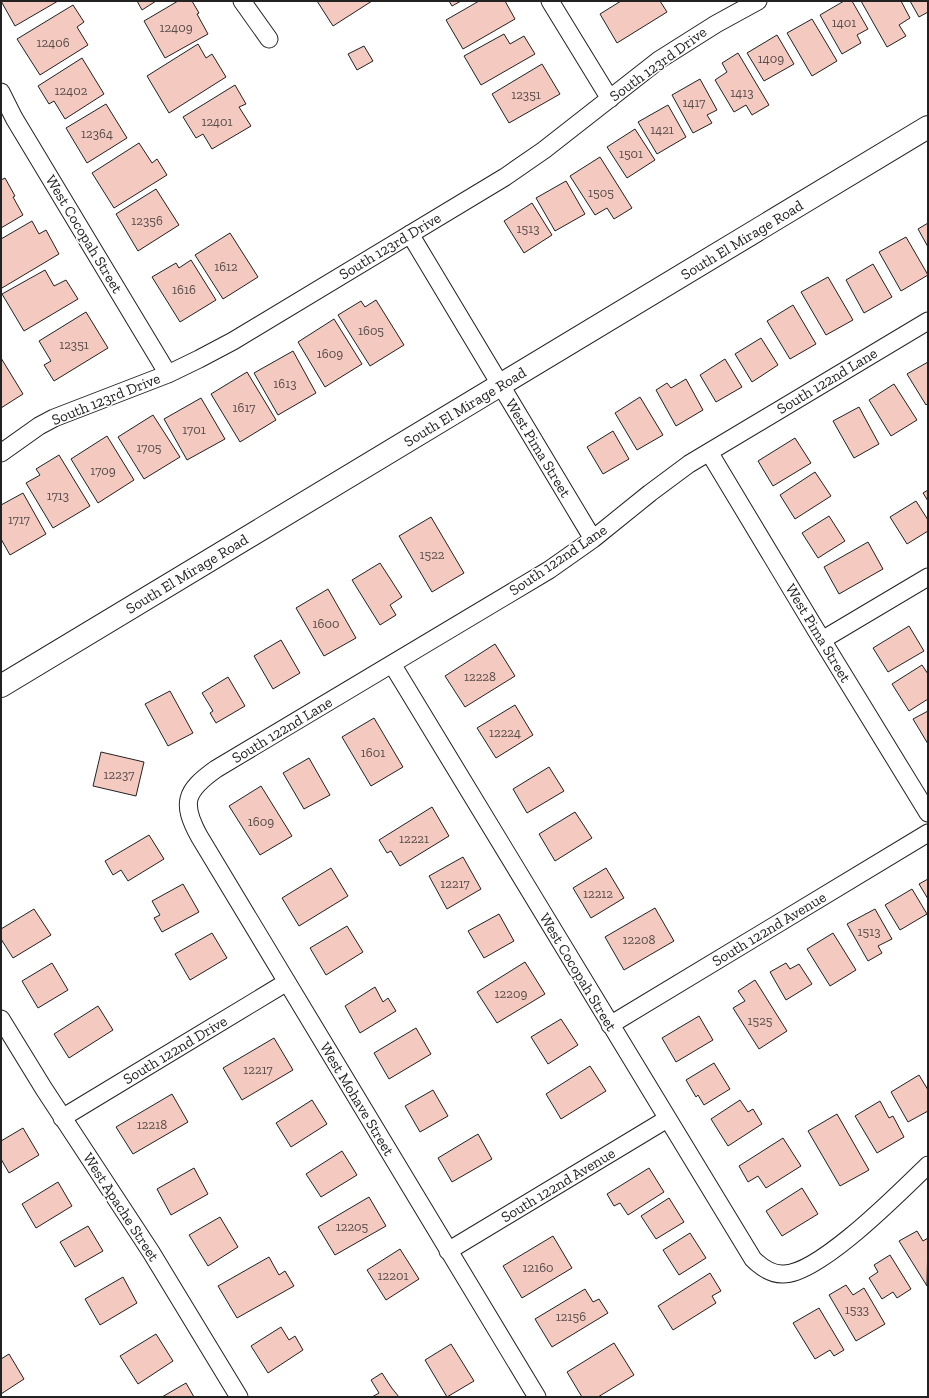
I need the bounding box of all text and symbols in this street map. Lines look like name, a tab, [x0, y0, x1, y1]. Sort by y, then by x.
house number: 1401	[832, 15, 856, 30]
house number: 12409	[159, 20, 193, 35]
street label: South 123rd Drive	[606, 23, 710, 105]
house number: 12406	[36, 35, 70, 50]
house number: 1409	[758, 51, 784, 66]
house number: 12402	[55, 83, 88, 98]
house number: 1413	[730, 85, 754, 100]
house number: 12351	[511, 87, 541, 102]
house number: 1417	[683, 95, 705, 110]
house number: 12401	[201, 114, 233, 129]
house number: 1421	[650, 122, 674, 137]
house number: 12364	[81, 126, 113, 141]
house number: 1501	[619, 146, 643, 161]
street label: West Cocopah Street	[42, 172, 127, 297]
house number: 1505	[588, 185, 614, 200]
street label: South El Mirage Road	[678, 196, 807, 284]
street label: South 123rd Drive	[336, 209, 444, 283]
house number: 12356	[131, 213, 163, 228]
house number: 1513	[516, 221, 540, 236]
house number: 1612	[214, 259, 238, 274]
house number: 1616	[172, 282, 196, 297]
house number: 1605	[358, 323, 384, 338]
house number: 12351	[59, 337, 89, 352]
street label: South 122nd Lane	[774, 344, 880, 418]
house number: 1609	[317, 346, 343, 361]
street label: South El Mirage Road	[401, 363, 530, 451]
street label: South 123rd Drive	[49, 369, 163, 429]
house number: 1613	[273, 376, 297, 391]
street label: West Pima Street	[501, 395, 575, 501]
house number: 1617	[233, 400, 255, 415]
house number: 1701	[182, 422, 206, 437]
house number: 1705	[136, 440, 162, 455]
house number: 1709	[90, 463, 116, 478]
house number: 1713	[47, 488, 69, 503]
house number: 1717	[8, 512, 30, 527]
street label: South 122nd Lane	[506, 521, 610, 599]
street label: South El Mirage Road	[123, 530, 252, 618]
house number: 1522	[419, 547, 445, 562]
street label: West Pima Street	[781, 580, 855, 686]
house number: 1600	[313, 616, 339, 631]
house number: 12228	[464, 669, 496, 684]
street label: South 122nd Lane	[229, 693, 335, 767]
house number: 12224	[489, 725, 521, 740]
house number: 1601	[361, 745, 385, 760]
house number: 12237	[104, 767, 134, 782]
house number: 1609	[248, 814, 274, 829]
house number: 12221	[399, 831, 429, 846]
house number: 12217	[440, 876, 470, 891]
house number: 12212	[583, 886, 613, 901]
street label: South 122nd Avenue	[709, 888, 829, 970]
street label: West Cocopah Street	[536, 910, 621, 1035]
house number: 1513	[857, 924, 881, 939]
house number: 12208	[623, 932, 655, 947]
house number: 12209	[495, 986, 527, 1001]
street label: South 122nd Drive	[120, 1012, 230, 1088]
house number: 1525	[747, 1013, 773, 1028]
street label: West Mohave Street	[316, 1039, 398, 1159]
house number: 12217	[243, 1062, 273, 1077]
house number: 12218	[137, 1117, 167, 1132]
street label: South 122nd Avenue	[498, 1144, 618, 1226]
street label: West Apache Street	[79, 1149, 163, 1265]
house number: 12205	[336, 1219, 369, 1234]
house number: 12160	[522, 1260, 554, 1275]
house number: 12201	[378, 1268, 408, 1283]
house number: 1533	[845, 1302, 869, 1317]
house number: 12156	[556, 1309, 586, 1324]

